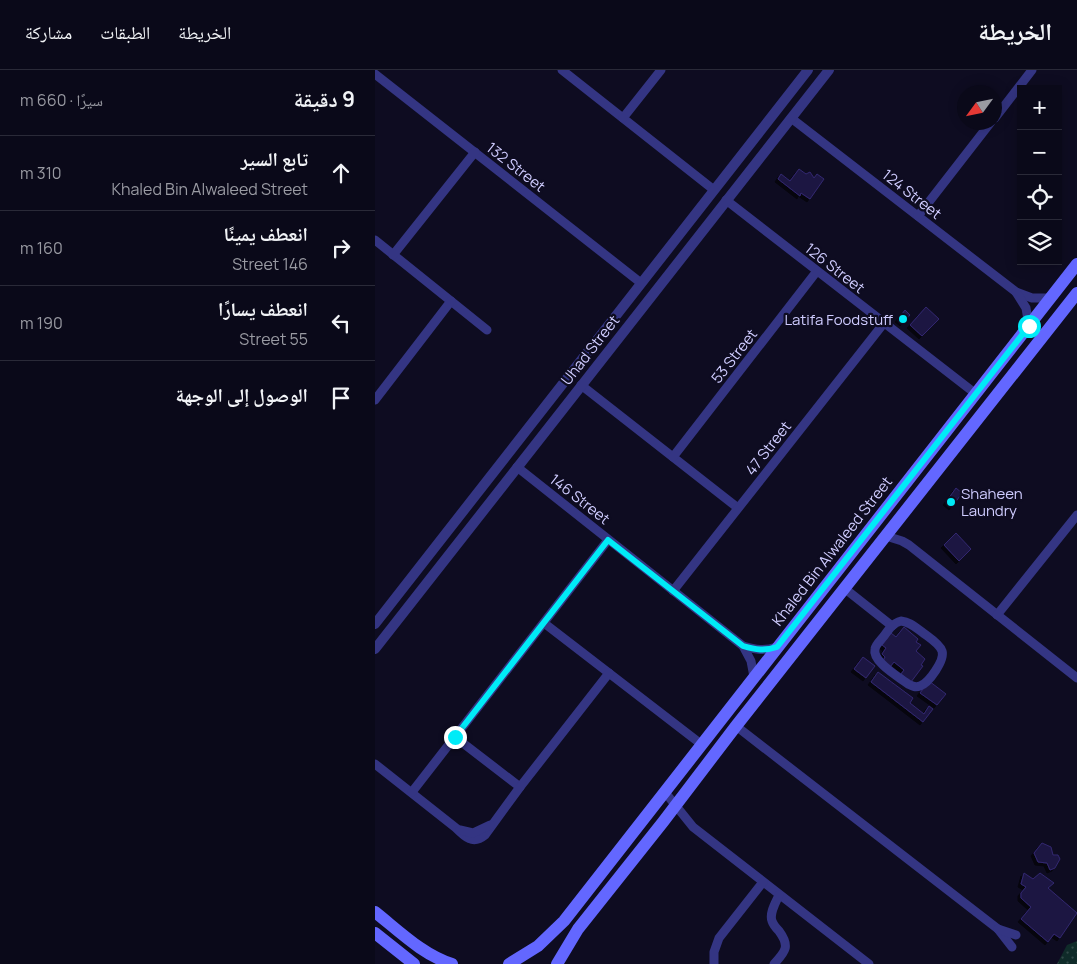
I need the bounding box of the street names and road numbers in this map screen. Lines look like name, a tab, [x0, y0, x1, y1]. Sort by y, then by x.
street label: 132 Street	[482, 137, 550, 197]
street label: 124 Street	[878, 164, 946, 224]
street label: 126 Street	[801, 238, 869, 298]
street label: Uhad Street	[556, 311, 624, 389]
street label: 53 Street	[706, 324, 762, 388]
street label: 47 Street	[740, 417, 796, 479]
street label: 146 Street	[546, 469, 614, 529]
street label: Khaled Bin Alwaleed Street	[767, 472, 897, 630]

